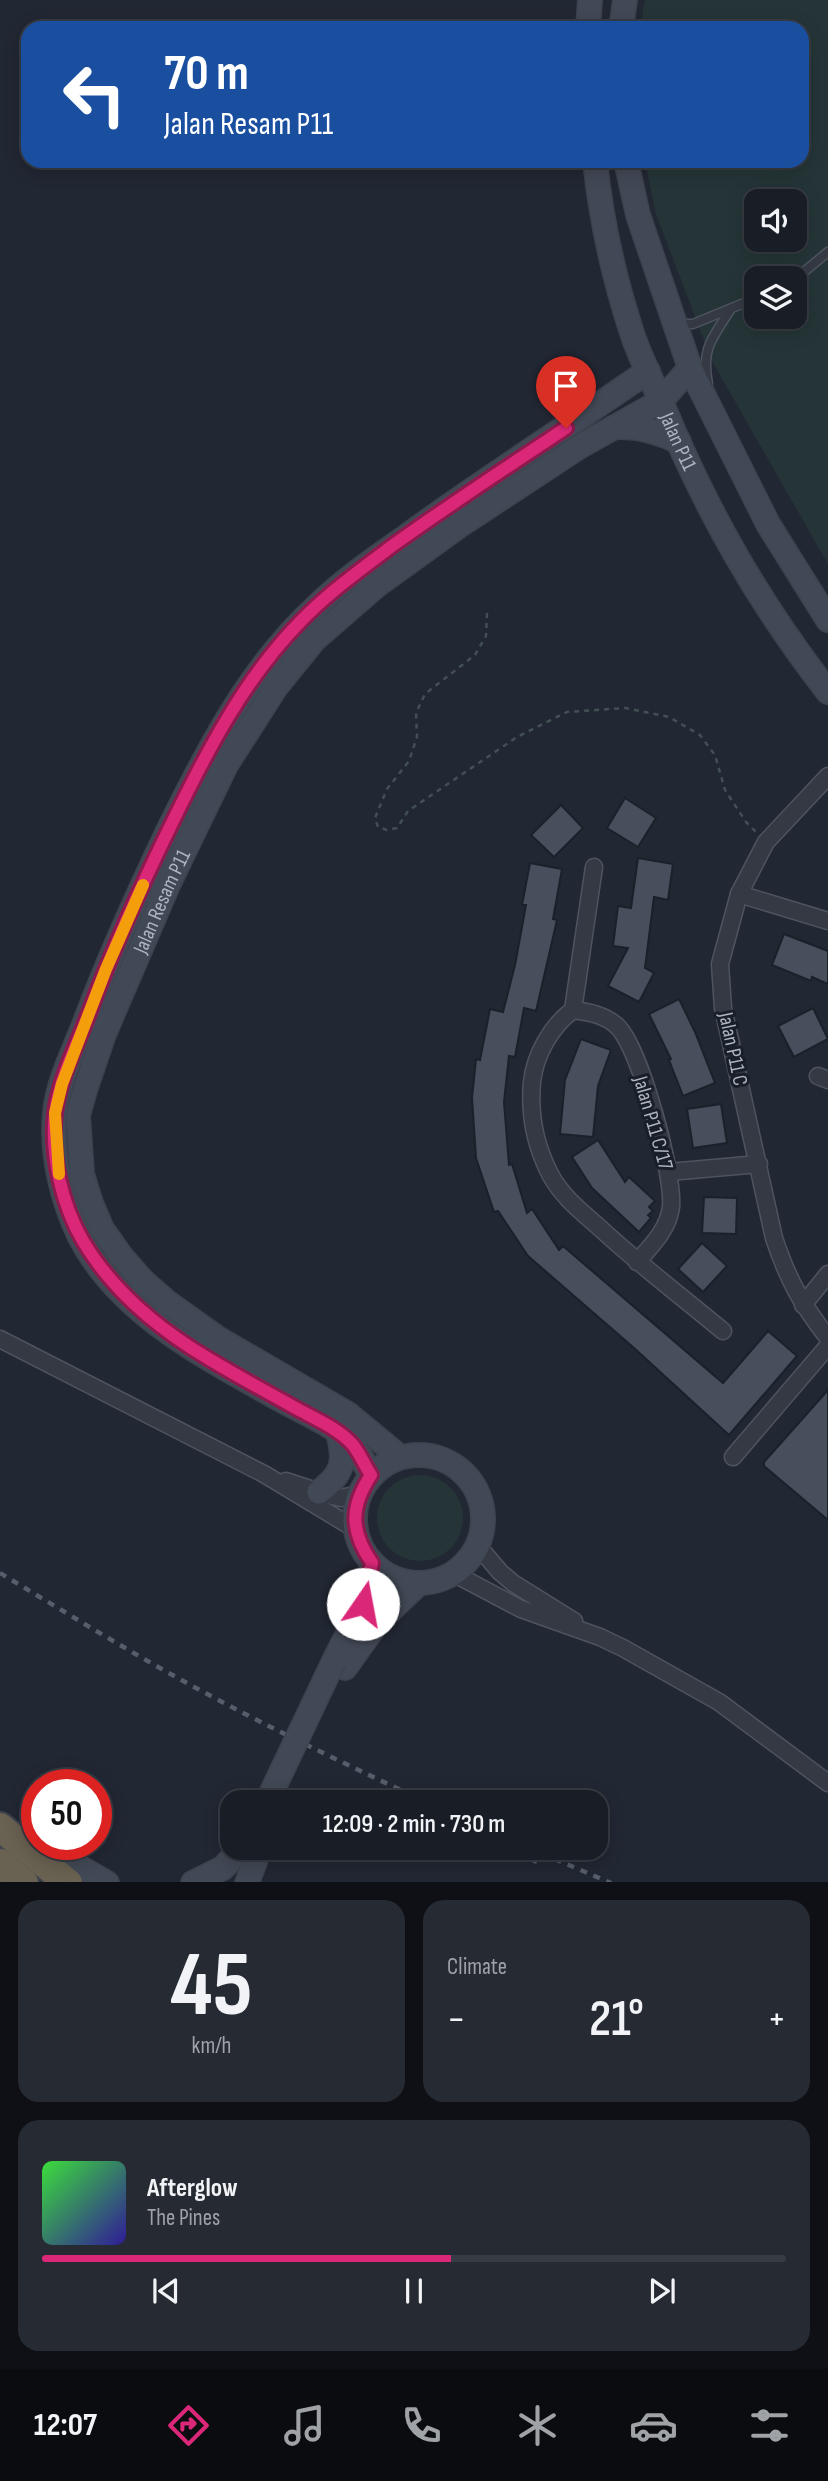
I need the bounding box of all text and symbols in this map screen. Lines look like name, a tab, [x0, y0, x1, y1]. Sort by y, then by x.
text: 70 m	[164, 45, 249, 104]
icon: left	[49, 49, 140, 140]
text: Jalan Resam P11	[164, 105, 333, 144]
map controls	[744, 189, 807, 329]
button: sound	[744, 189, 807, 252]
button: layers	[744, 266, 807, 329]
pin	[536, 356, 596, 428]
icon: arrive	[547, 367, 585, 405]
street label: Jalan P11	[654, 408, 702, 475]
street label: Jalan Resam P11	[127, 845, 196, 958]
street label: Jalan P11 C	[713, 1009, 753, 1088]
street label: Jalan P11 C/17	[627, 1072, 678, 1173]
position arrow	[326, 1567, 400, 1641]
speed limit sign: 50	[21, 1769, 112, 1860]
text: 12:09 · 2 min · 730 m	[323, 1809, 505, 1840]
text: 45	[170, 1932, 253, 2041]
text: Climate	[447, 1953, 507, 1981]
text: 21°	[589, 1988, 644, 2051]
text: −	[447, 1997, 466, 2042]
text: +	[767, 1997, 786, 2042]
text: km/h	[192, 2032, 231, 2060]
text: Afterglow	[147, 2173, 238, 2204]
text: The Pines	[147, 2204, 220, 2232]
icon: previous	[147, 2272, 185, 2310]
icon: pause	[395, 2272, 433, 2310]
icon: next	[643, 2272, 681, 2310]
icon: directions	[164, 2401, 213, 2450]
icon: music	[280, 2401, 329, 2450]
icon: phone	[397, 2401, 446, 2450]
icon: climate	[513, 2401, 562, 2450]
icon: car	[629, 2401, 678, 2450]
icon: filters	[745, 2401, 794, 2450]
text: 12:07	[34, 2406, 97, 2445]

